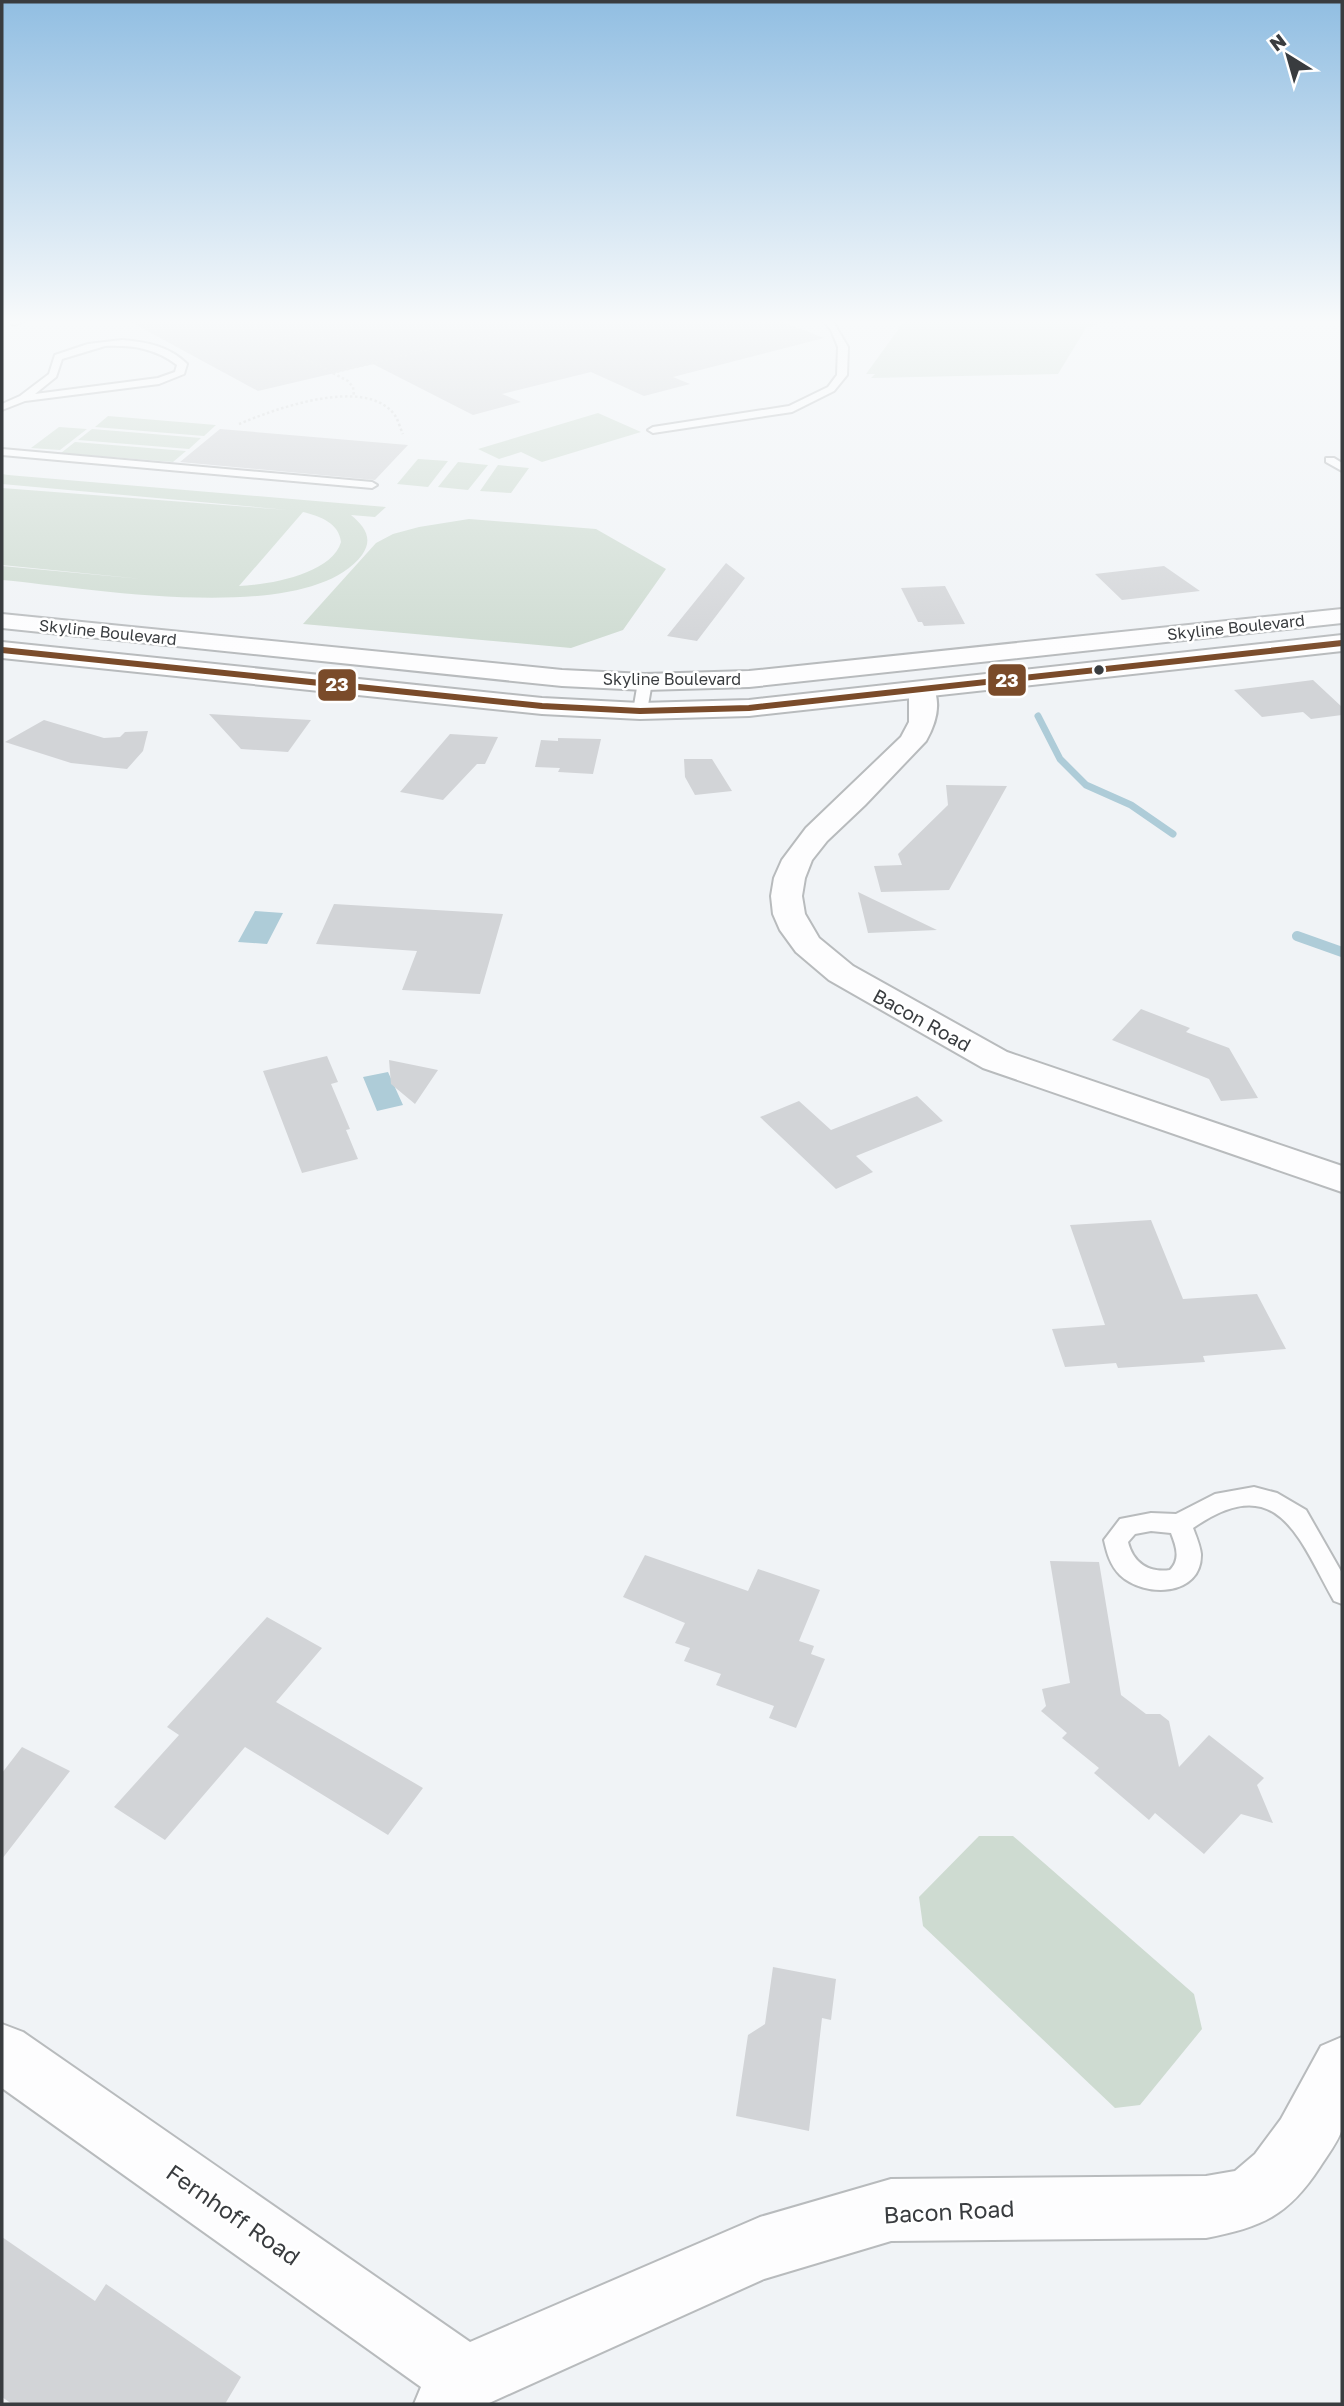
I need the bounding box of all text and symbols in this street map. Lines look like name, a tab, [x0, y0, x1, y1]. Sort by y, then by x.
north arrow	[1253, 21, 1323, 91]
text: N	[1265, 28, 1290, 56]
street label: Skyline Boulevard	[1166, 610, 1306, 644]
street label: Skyline Boulevard	[38, 615, 178, 649]
line badge: 23	[987, 663, 1027, 697]
unlabelled marker	[1092, 663, 1106, 677]
line badge: 23	[317, 668, 357, 702]
text: 23	[995, 668, 1019, 691]
street label: Skyline Boulevard	[603, 669, 741, 689]
text: 23	[325, 672, 349, 695]
street label: Bacon Road	[869, 983, 975, 1056]
street label: Fernhoff Road	[161, 2158, 306, 2271]
street label: Bacon Road	[883, 2194, 1015, 2228]

